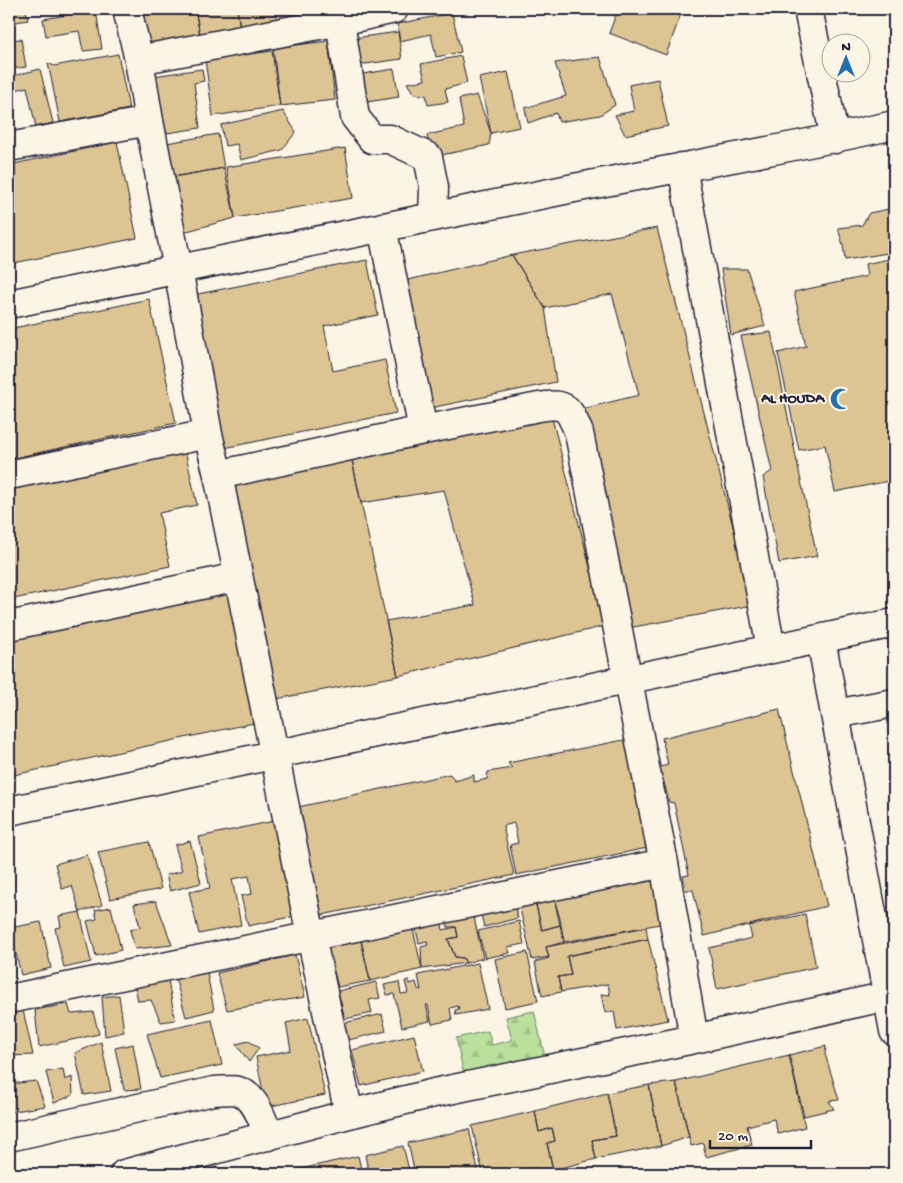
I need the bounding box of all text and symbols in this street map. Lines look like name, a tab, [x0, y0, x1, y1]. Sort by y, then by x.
north arrow	[820, 32, 870, 82]
text: N	[841, 39, 851, 56]
mosque icon: AL HOUDA	[828, 386, 854, 412]
place label: AL HOUDA	[760, 390, 825, 408]
scale bar	[710, 1118, 812, 1150]
text: 20 m	[718, 1128, 748, 1146]

